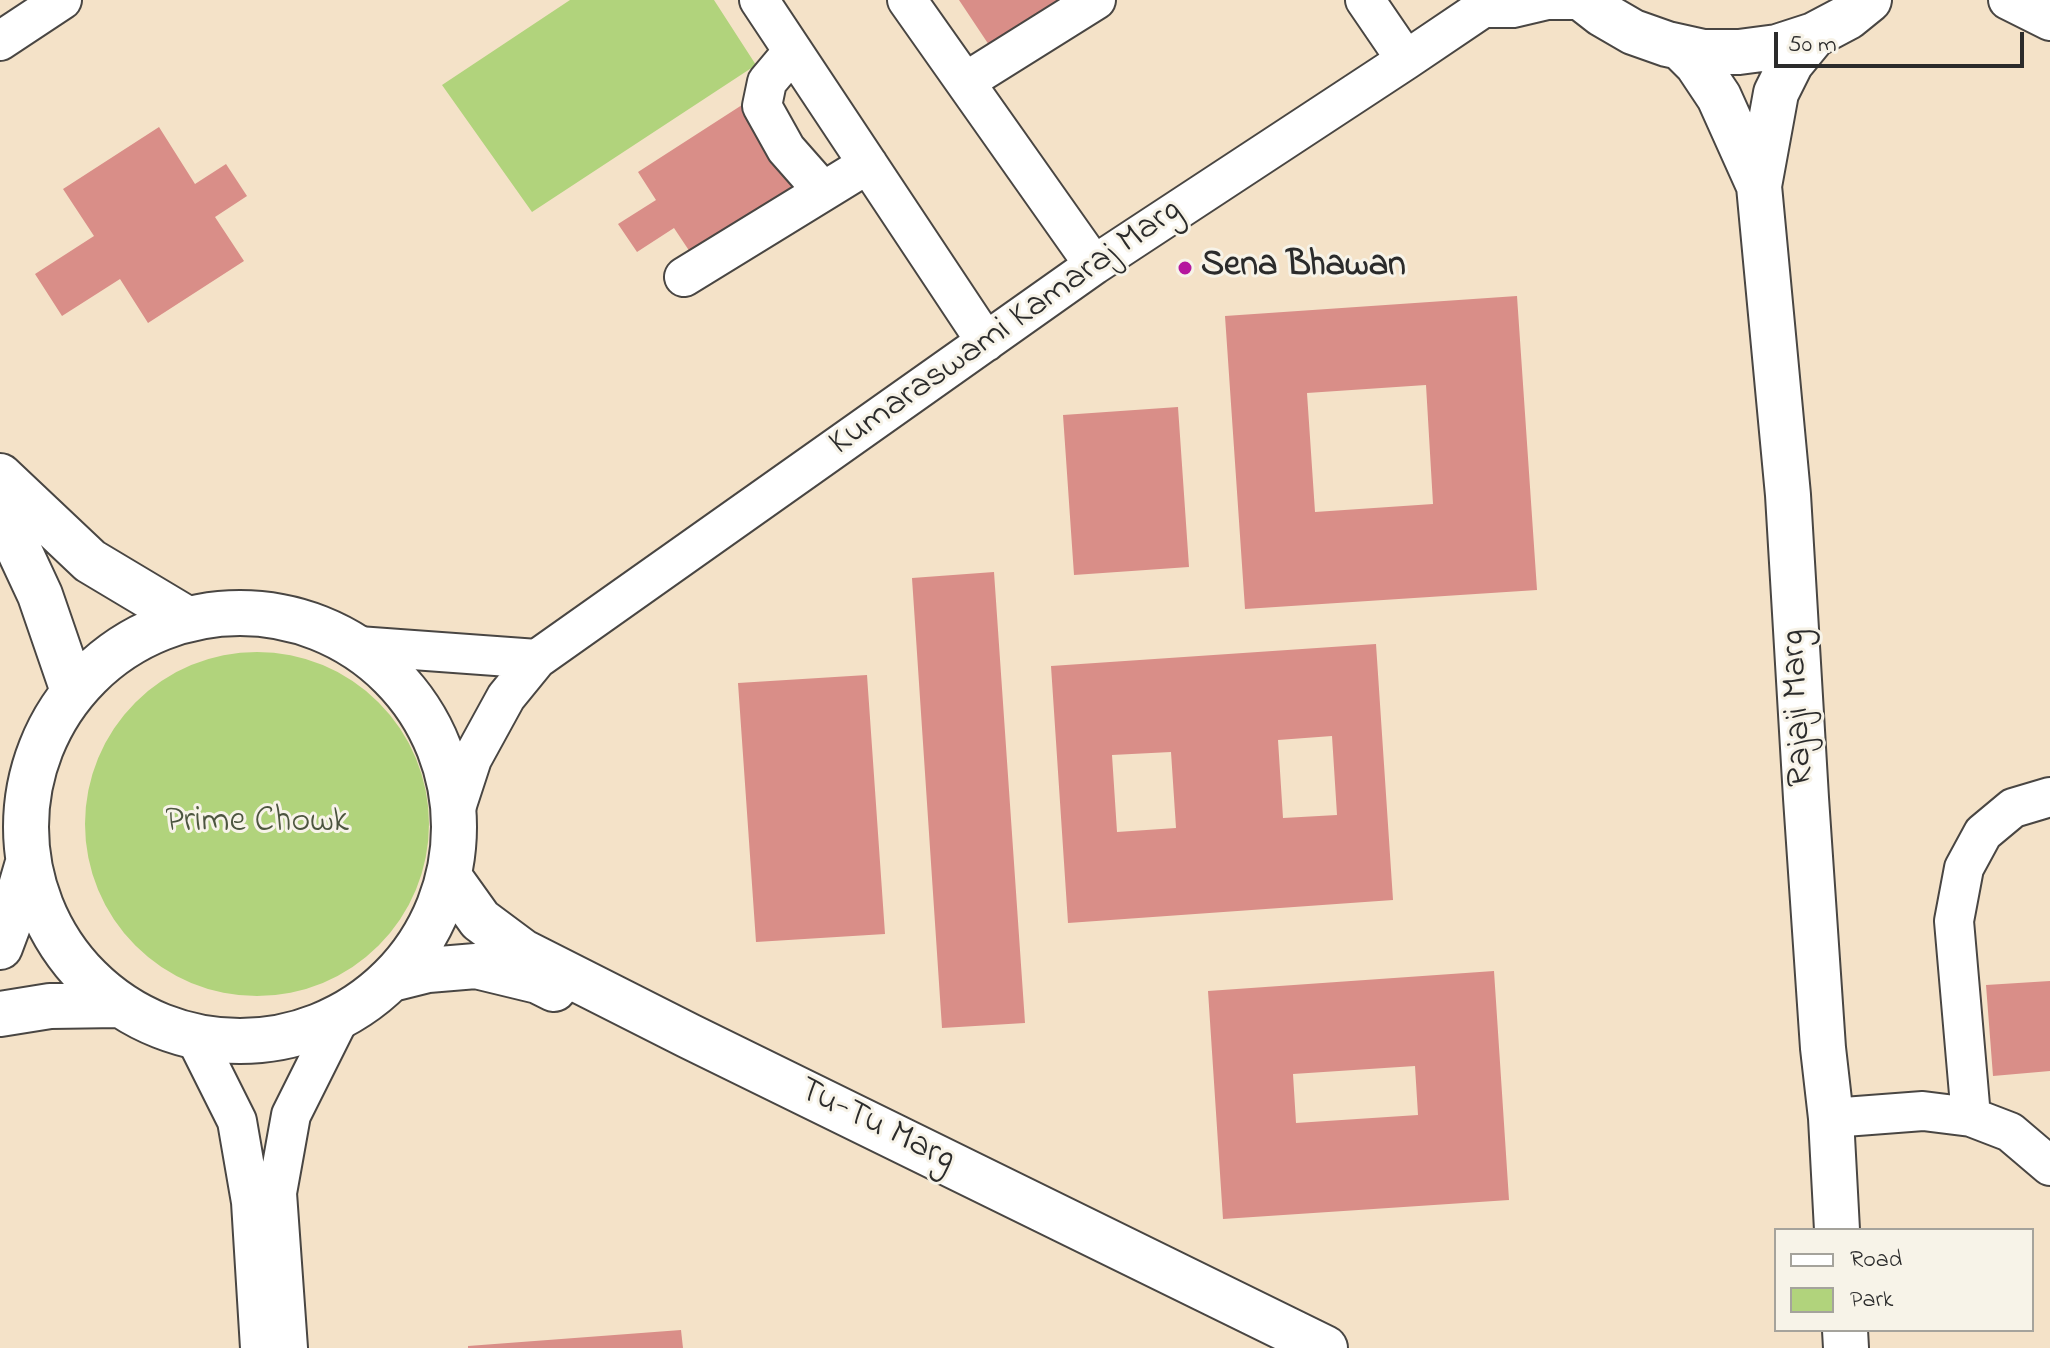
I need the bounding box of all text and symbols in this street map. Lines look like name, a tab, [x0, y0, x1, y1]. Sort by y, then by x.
scale bar	[1778, 16, 2028, 66]
text: 50 m	[1788, 28, 1837, 63]
street label: Kumaraswami Kamaraj Marg	[822, 191, 1192, 467]
place label: Sena Bhawan	[1201, 246, 1406, 290]
marker: Sena Bhawan	[1176, 259, 1194, 277]
street label: Rajaji Marg	[1774, 628, 1826, 788]
park label: Prime Chowk	[165, 802, 349, 846]
street label: Tu-Tu Marg	[791, 1071, 961, 1183]
legend	[1774, 1228, 2034, 1332]
text: Road	[1850, 1243, 1902, 1278]
text: Park	[1850, 1283, 1893, 1318]

